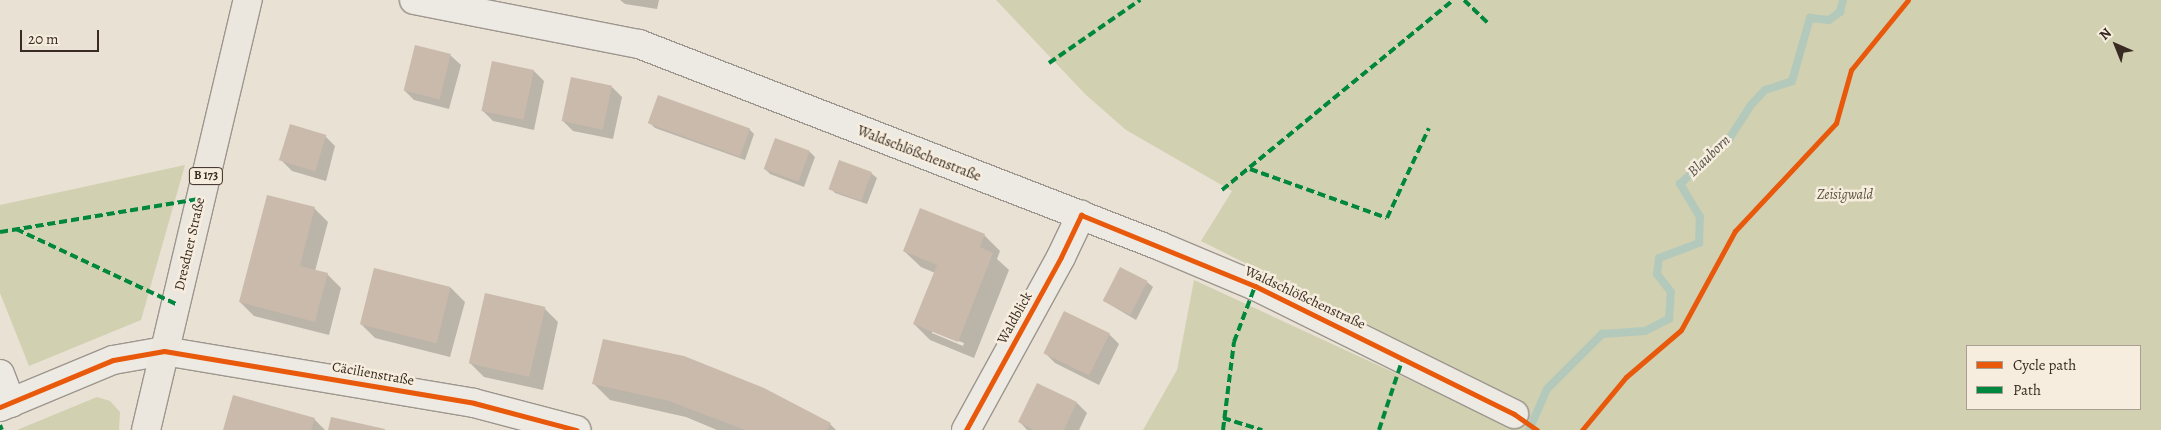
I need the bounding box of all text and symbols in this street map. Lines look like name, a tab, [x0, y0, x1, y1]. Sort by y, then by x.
scale bar	[22, 20, 101, 52]
north arrow	[2091, 20, 2141, 70]
text: N	[2095, 23, 2115, 44]
text: 20 m	[28, 29, 59, 49]
street label: Waldschlößchenstraße	[855, 123, 983, 185]
water label: Blauborn	[1684, 131, 1734, 181]
road number: B 173	[188, 167, 224, 186]
park label: Zeisigwald	[1817, 187, 1873, 203]
street label: Dresdner Straße	[171, 196, 209, 292]
street label: Waldschlößchenstraße	[1242, 263, 1368, 333]
street label: Waldblick	[994, 289, 1036, 347]
legend	[1966, 345, 2141, 410]
text: Cycle path	[2013, 355, 2076, 375]
street label: Cäcilienstraße	[331, 359, 415, 389]
text: Path	[2013, 380, 2041, 400]

